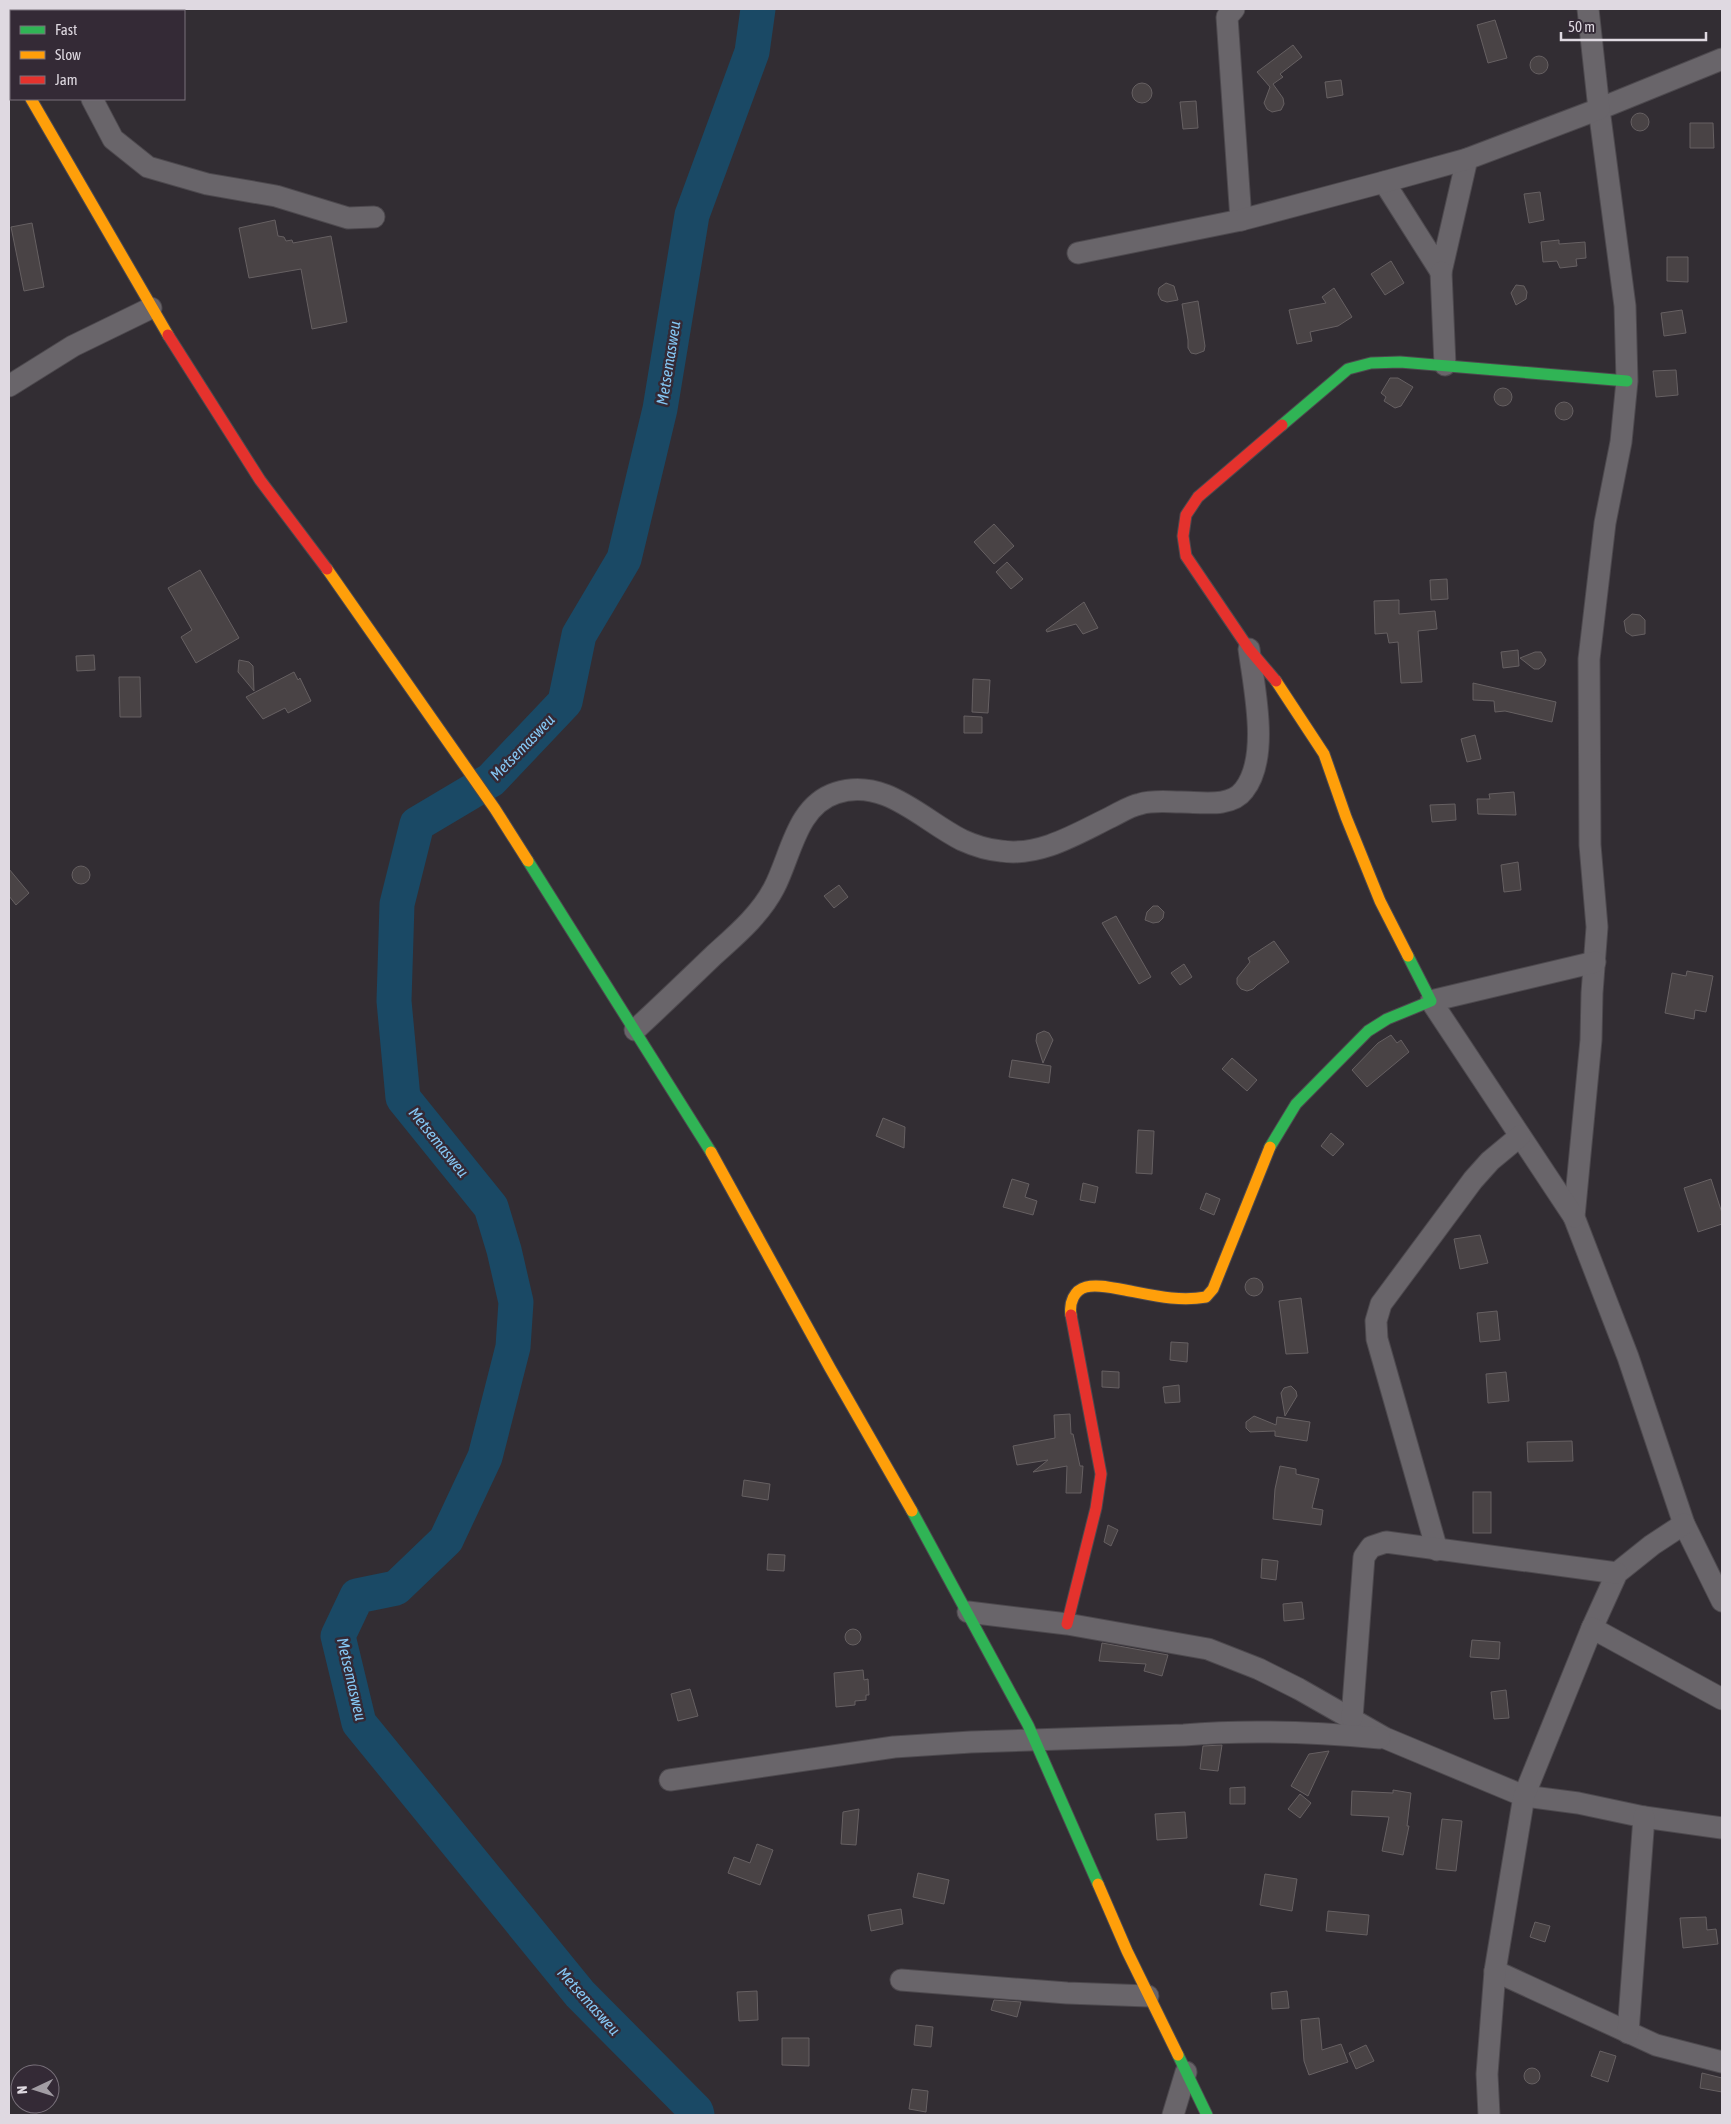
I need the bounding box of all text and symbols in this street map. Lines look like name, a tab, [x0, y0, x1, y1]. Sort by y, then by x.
legend	[10, 10, 185, 100]
scale bar	[1561, 10, 1706, 42]
text: 50 m	[1568, 18, 1595, 35]
text: Fast	[55, 21, 77, 38]
text: Slow	[55, 46, 81, 63]
text: Jam	[55, 71, 78, 88]
water label: Metsemasweu	[653, 320, 684, 406]
water label: Metsemasweu	[486, 710, 558, 784]
water label: Metsemasweu	[405, 1104, 473, 1181]
water label: Metsemasweu	[334, 1636, 370, 1722]
water label: Metsemasweu	[554, 1964, 624, 2039]
north arrow	[10, 2064, 60, 2114]
text: N	[14, 2085, 30, 2095]

